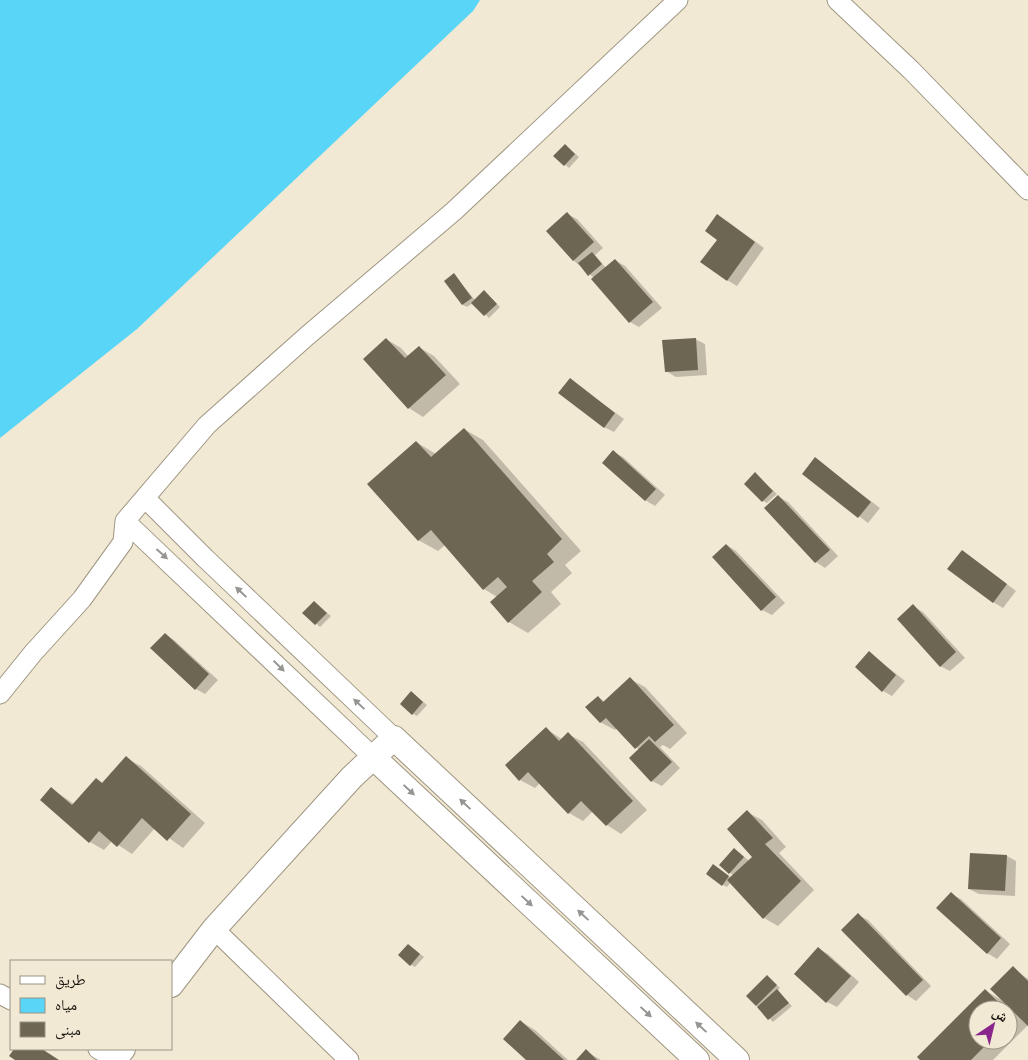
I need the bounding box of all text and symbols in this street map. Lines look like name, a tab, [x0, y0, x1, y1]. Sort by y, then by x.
one-way arrow	[155, 548, 167, 560]
one-way arrow	[235, 586, 247, 598]
one-way arrow	[273, 660, 285, 672]
one-way arrow	[353, 698, 365, 710]
one-way arrow	[402, 784, 414, 796]
one-way arrow	[459, 798, 471, 810]
one-way arrow	[521, 895, 533, 907]
one-way arrow	[577, 909, 589, 921]
legend	[10, 960, 172, 1050]
text: طريق	[55, 970, 86, 990]
text: مياه	[55, 995, 77, 1015]
north arrow	[968, 1000, 1018, 1050]
text: ش	[989, 1003, 1012, 1026]
one-way arrow	[640, 1006, 652, 1018]
text: مبنى	[55, 1020, 81, 1040]
one-way arrow	[696, 1021, 708, 1033]

